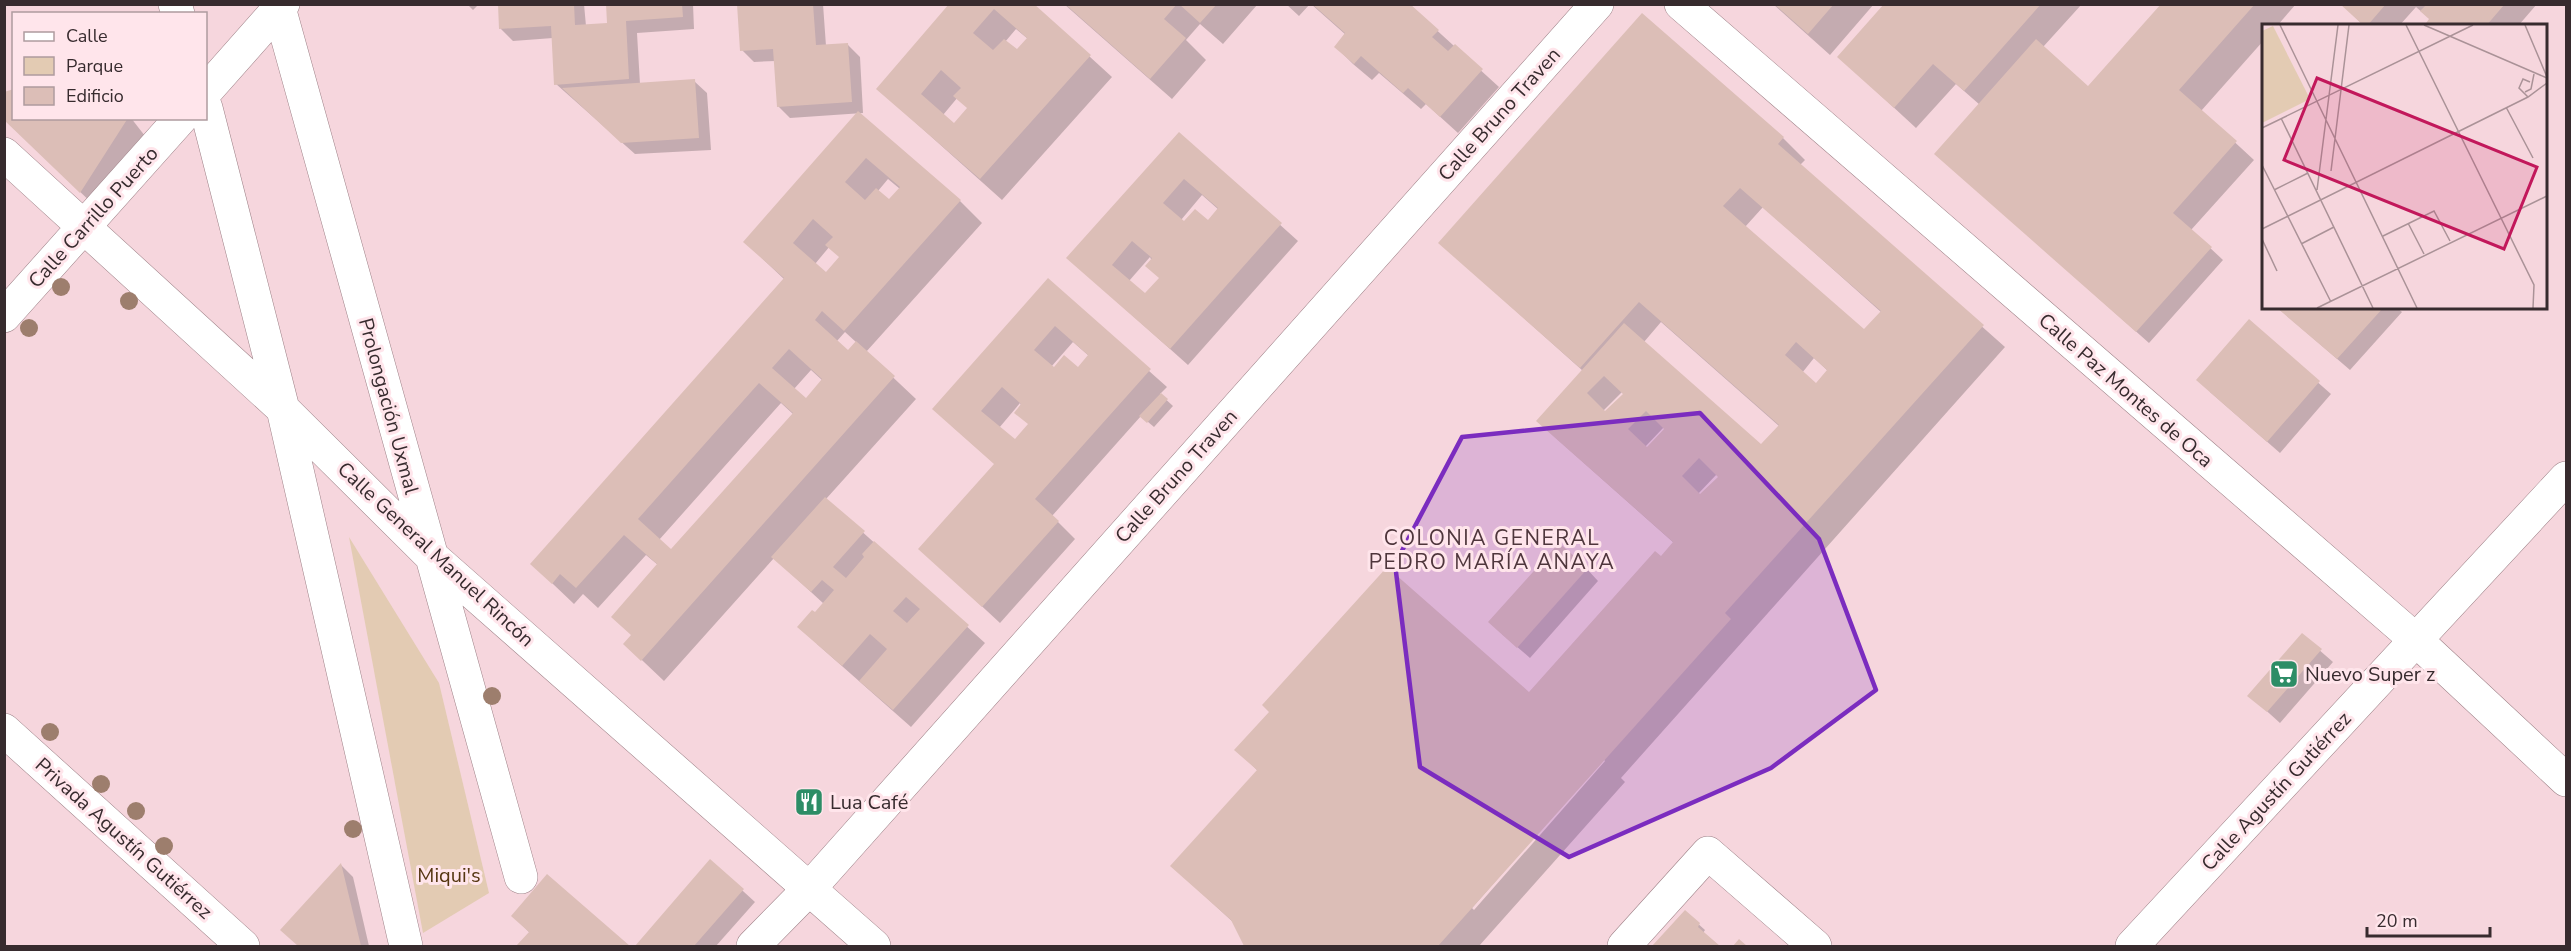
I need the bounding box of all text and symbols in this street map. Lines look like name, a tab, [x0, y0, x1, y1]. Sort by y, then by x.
legend	[12, 12, 207, 120]
text: Calle	[66, 24, 108, 48]
inset map	[2262, 24, 2547, 309]
street label: Calle Bruno Traven	[1432, 42, 1567, 187]
text: Parque	[66, 54, 123, 78]
text: Edificio	[66, 84, 124, 108]
street label: Calle Carrillo Puerto	[22, 141, 164, 294]
street label: Calle Paz Montes de Oca	[2033, 307, 2219, 474]
street label: Prolongación Uxmal	[352, 315, 425, 497]
street label: Calle Bruno Traven	[1109, 404, 1244, 549]
street label: Calle General Manuel Rincón	[331, 456, 540, 653]
district label: COLONIA GENERAL PEDRO MARÍA ANAYA	[1369, 524, 1615, 576]
supermarket icon: Nuevo Super z	[2268, 658, 2300, 690]
place label: Nuevo Super z	[2305, 661, 2435, 688]
street label: Calle Agustín Gutiérrez	[2195, 706, 2357, 877]
street label: Privada Agustín Gutiérrez	[29, 752, 218, 925]
restaurant icon: Lua Café	[793, 786, 825, 818]
place label: Lua Café	[830, 789, 908, 816]
park label: Miqui's	[417, 862, 481, 889]
scale bar	[2367, 900, 2490, 938]
text: 20 m	[2376, 909, 2418, 933]

